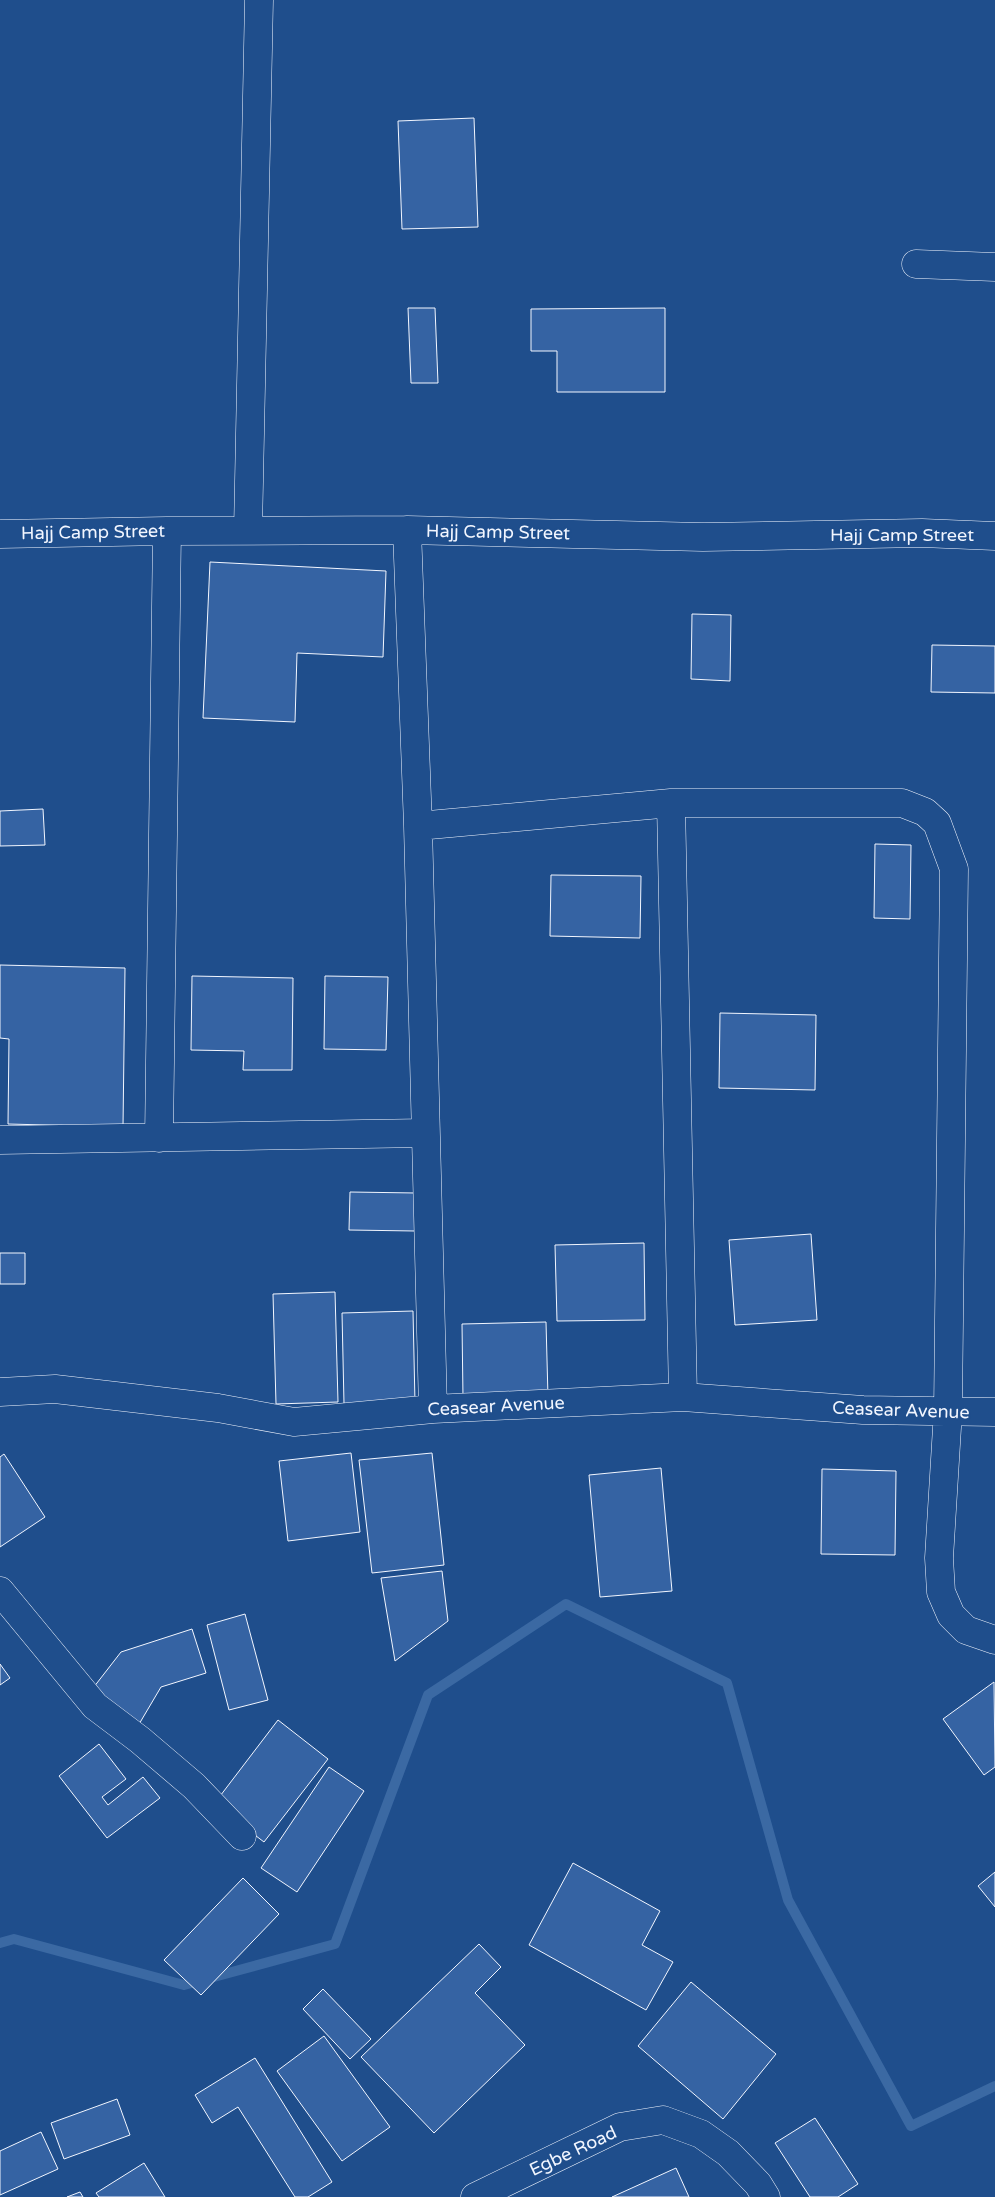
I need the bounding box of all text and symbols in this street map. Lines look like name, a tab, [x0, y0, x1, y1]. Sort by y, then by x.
street label: Hajj Camp Street	[21, 520, 165, 544]
street label: Hajj Camp Street	[426, 520, 570, 544]
street label: Hajj Camp Street	[830, 524, 974, 546]
street label: Ceasear Avenue	[427, 1391, 565, 1421]
street label: Ceasear Avenue	[832, 1397, 970, 1423]
street label: Egbe Road	[526, 2121, 620, 2181]

